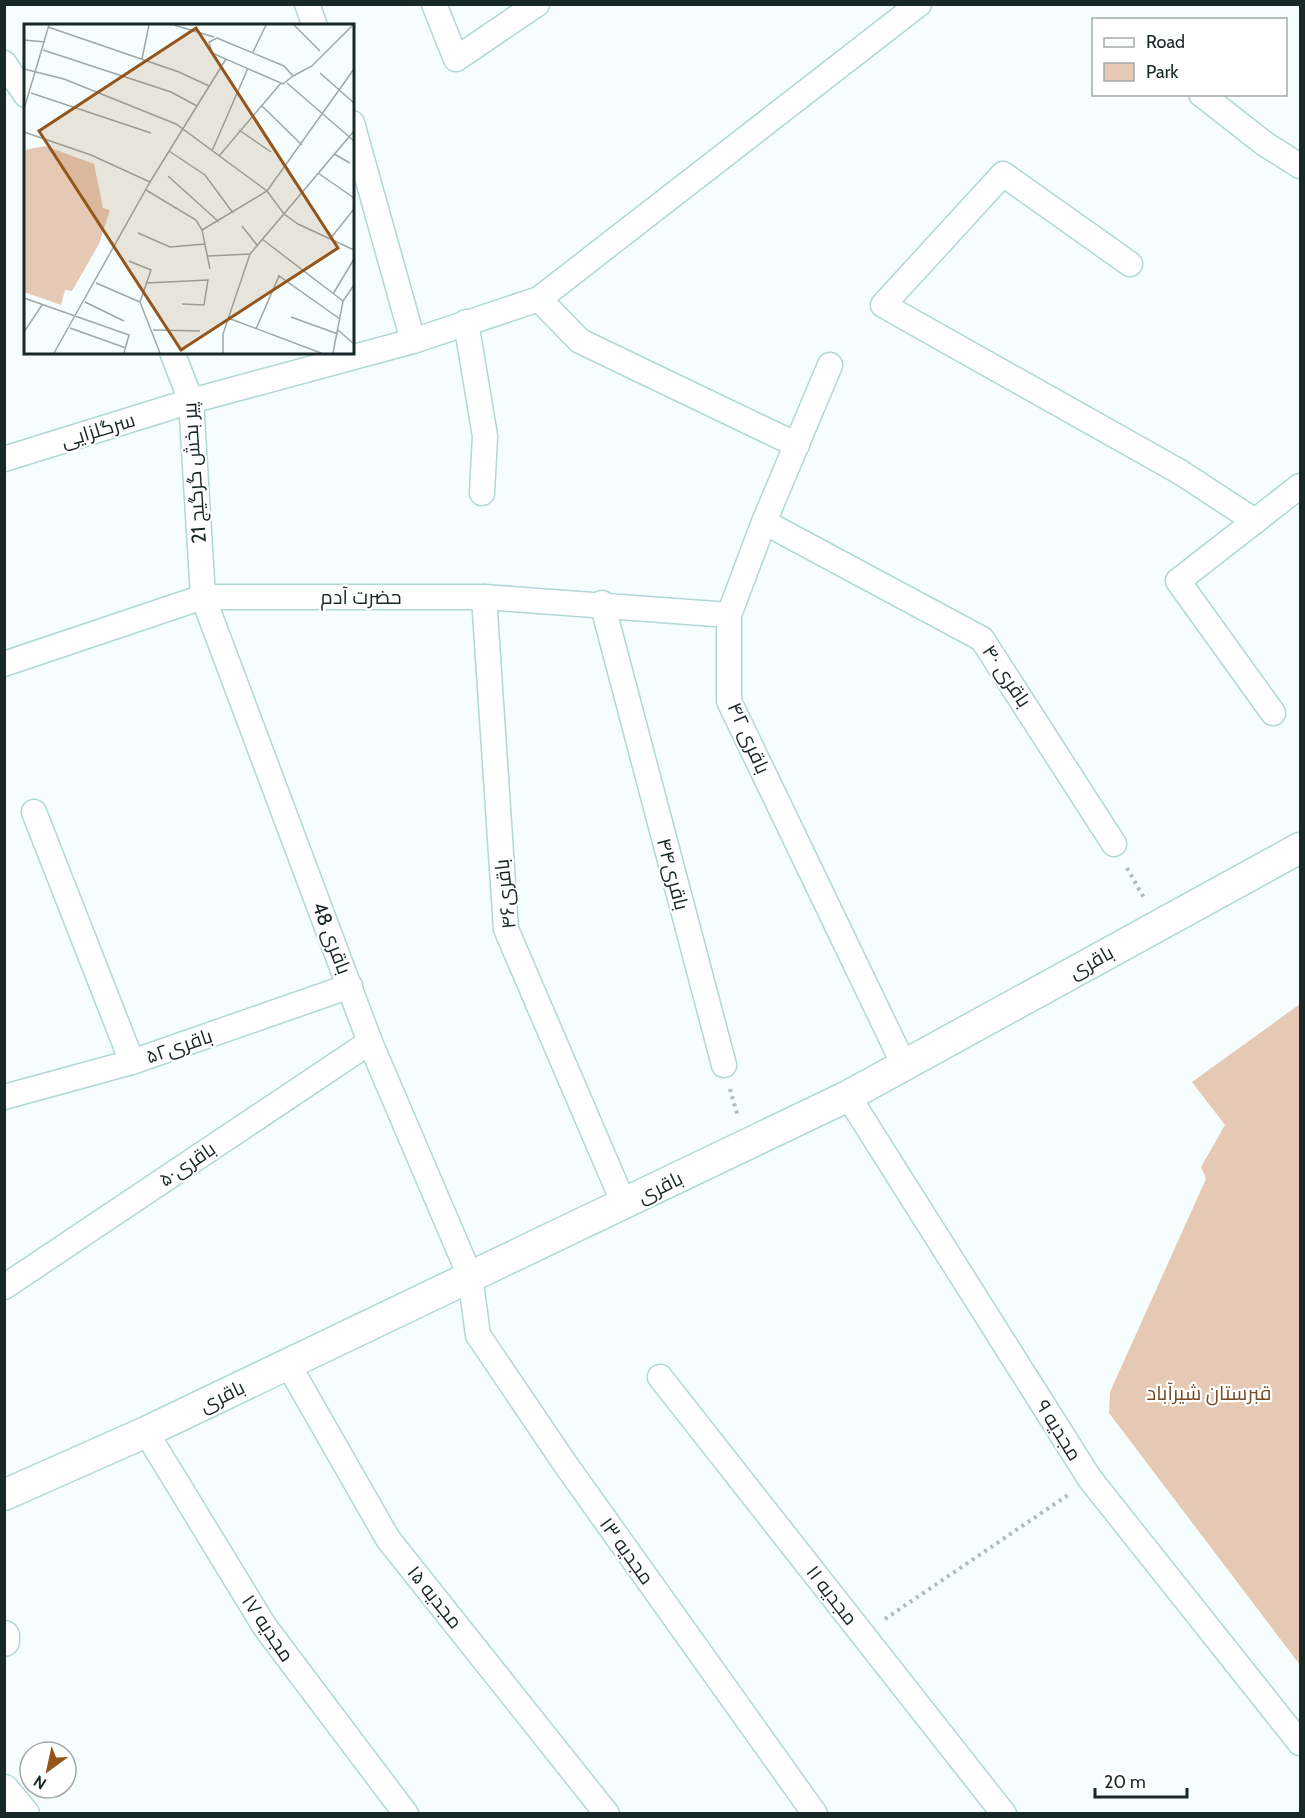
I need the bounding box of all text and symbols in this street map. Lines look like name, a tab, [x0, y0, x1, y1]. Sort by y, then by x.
legend	[1092, 18, 1287, 96]
inset map	[24, 24, 354, 354]
text: Road	[1146, 31, 1185, 53]
text: Park	[1146, 61, 1179, 83]
street label: پیر بخش گرگیج 21	[177, 401, 213, 544]
street label: سرگلزایی	[58, 407, 138, 454]
street label: حضرت آدم	[320, 585, 402, 611]
street label: باقری ۴۰	[977, 640, 1037, 712]
street label: باقری ۴۲	[722, 699, 775, 778]
street label: باقری۴۴	[651, 835, 694, 913]
street label: باقری۴۶	[489, 858, 522, 930]
street label: باقری 48	[306, 898, 357, 978]
street label: باقری	[1064, 940, 1118, 985]
street label: باقری۵۲	[143, 1023, 216, 1069]
street label: باقری۵۰	[154, 1136, 220, 1192]
street label: باقری	[633, 1166, 687, 1209]
street label: باقری	[195, 1375, 249, 1418]
park label: قبرستان شیرآباد	[1147, 1381, 1271, 1406]
street label: مجدیه ۹	[1031, 1395, 1087, 1465]
street label: مجدیه ۱۳	[595, 1513, 659, 1589]
street label: مجدیه ۱۱	[801, 1560, 863, 1630]
street label: مجدیه ۱۵	[402, 1561, 468, 1633]
street label: مجدیه ۱۷	[237, 1590, 299, 1666]
north arrow	[18, 1740, 78, 1800]
scale bar	[1095, 1761, 1186, 1799]
text: N	[30, 1771, 50, 1793]
text: 20 m	[1104, 1771, 1146, 1793]

